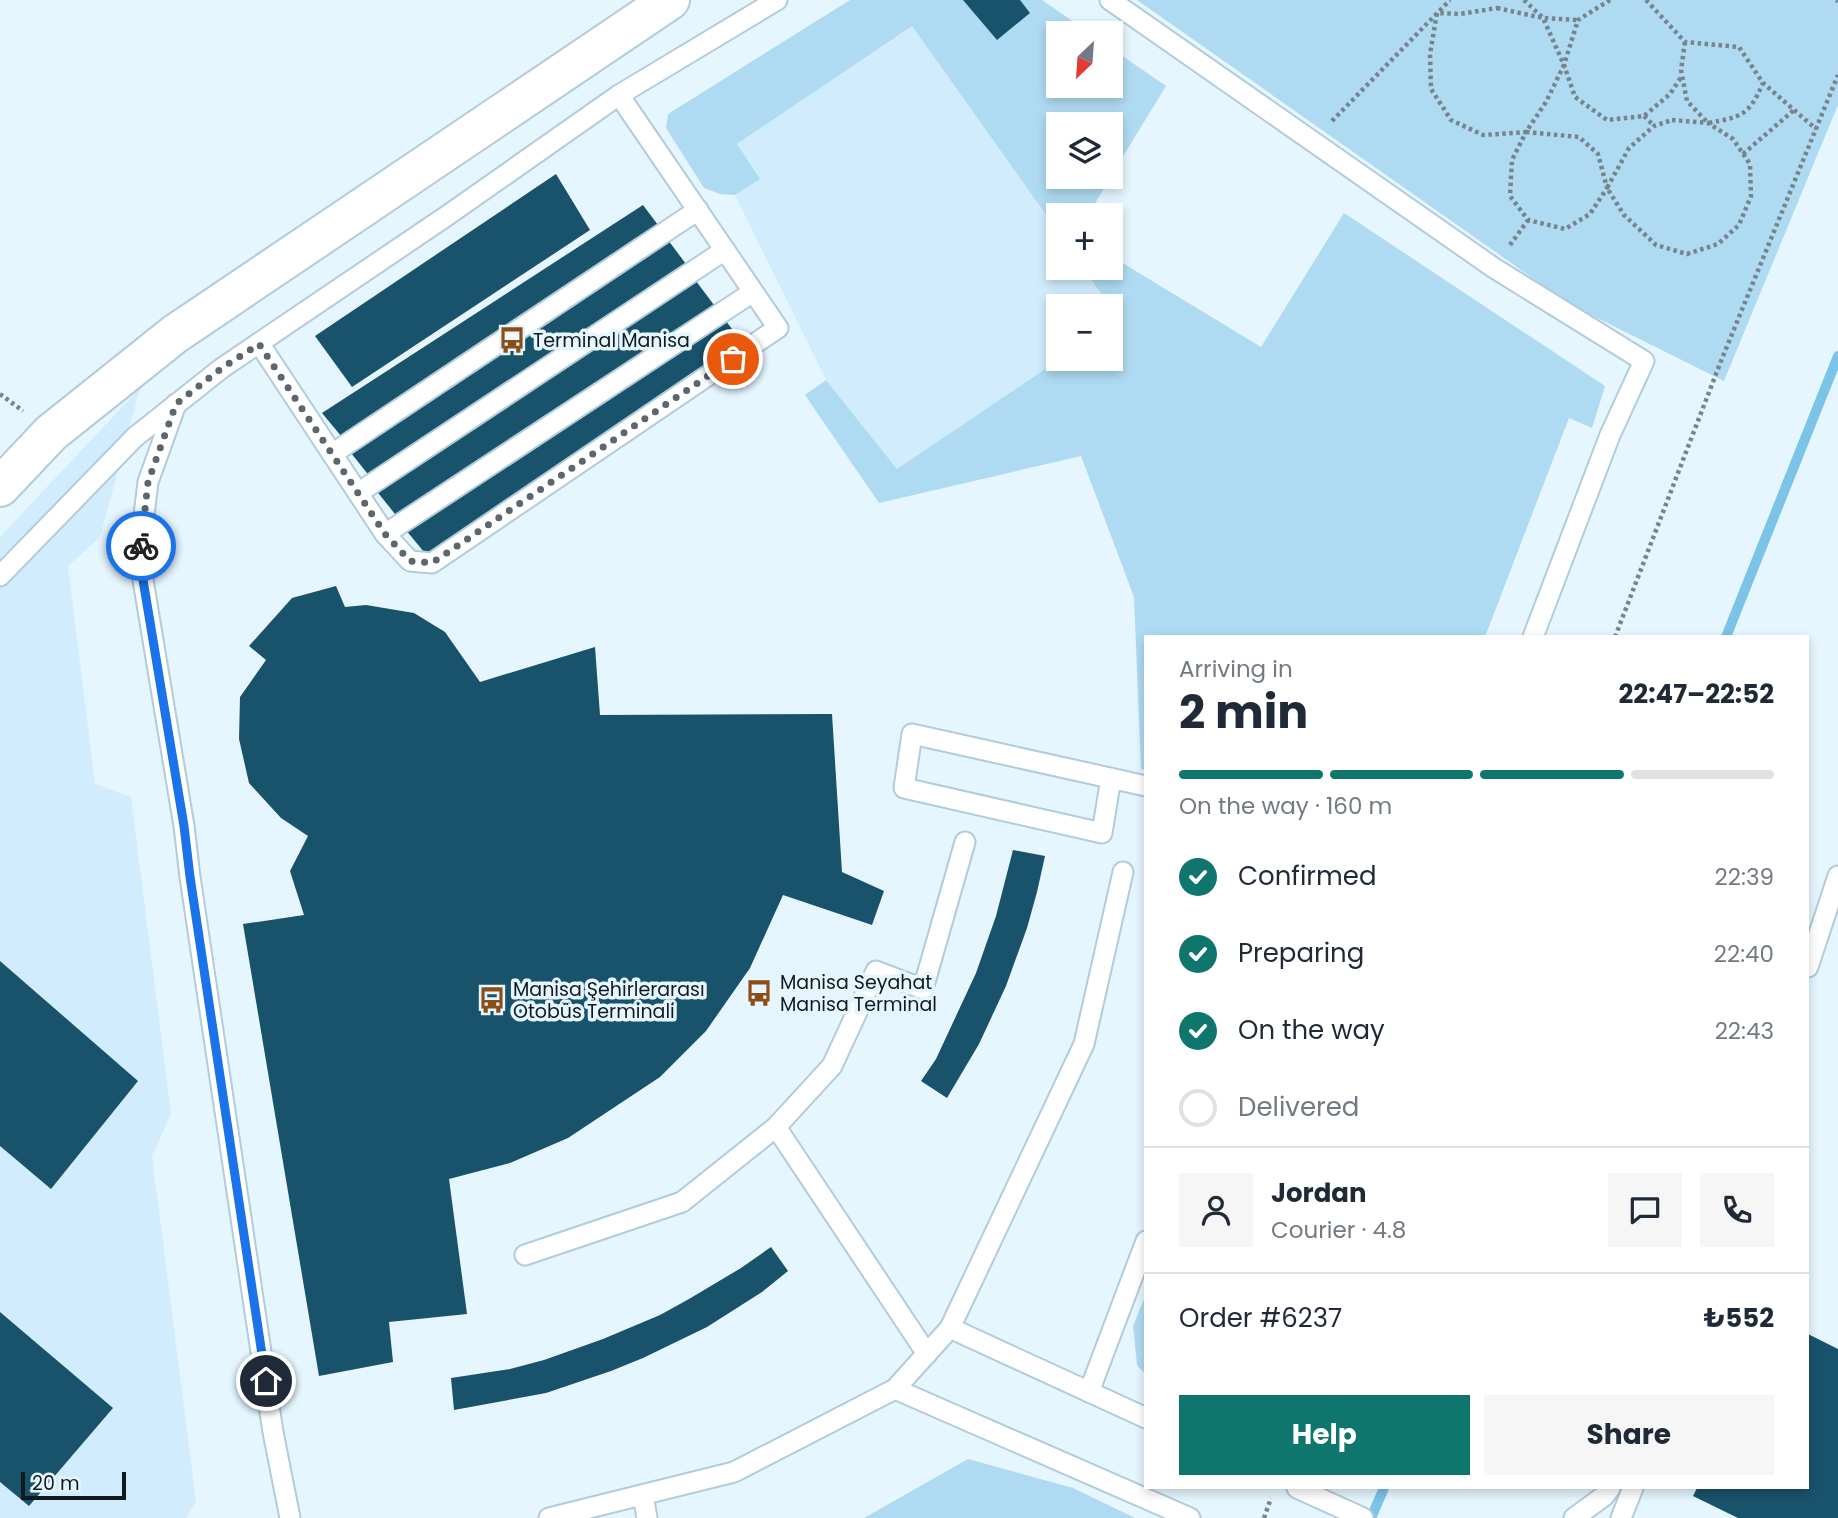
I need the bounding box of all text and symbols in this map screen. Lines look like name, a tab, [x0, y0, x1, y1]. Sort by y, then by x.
north arrow	[1046, 21, 1124, 98]
map controls	[1046, 21, 1123, 371]
button: layers	[1046, 112, 1123, 189]
button: +	[1046, 203, 1123, 280]
button: −	[1046, 294, 1123, 371]
bus stop icon: Terminal Manisa	[497, 325, 527, 355]
place label: Terminal Manisa	[533, 327, 690, 354]
pin	[703, 329, 763, 389]
icon: bag	[714, 340, 752, 378]
courier	[106, 511, 176, 581]
icon: bike	[122, 527, 160, 565]
text: Arriving in	[1179, 653, 1293, 685]
text: 22:47–22:52	[1619, 676, 1774, 712]
text: 2 min	[1179, 680, 1308, 744]
text: On the way · 160 m	[1179, 790, 1392, 822]
icon: check	[1179, 858, 1217, 896]
text: Confirmed	[1238, 858, 1376, 894]
text: 22:39	[1715, 861, 1774, 893]
icon: check	[1179, 935, 1217, 973]
text: Preparing	[1238, 935, 1364, 971]
text: 22:40	[1714, 938, 1774, 970]
place label: Manisa Seyahat Manisa Terminal	[780, 969, 937, 1018]
place label: Manisa Şehirlerarası Otobüs Terminali	[513, 976, 705, 1025]
bus stop icon: Manisa Seyahat Manisa Terminal	[744, 978, 774, 1008]
bus stop icon: Manisa Şehirlerarası Otobüs Terminali	[477, 985, 507, 1015]
icon: check	[1179, 1012, 1217, 1050]
text: On the way	[1238, 1012, 1385, 1048]
text: 22:43	[1715, 1015, 1774, 1047]
text: Delivered	[1238, 1089, 1359, 1125]
button: person	[1179, 1173, 1253, 1247]
button: chat	[1608, 1173, 1682, 1247]
button: phone	[1700, 1173, 1774, 1247]
text: Jordan	[1271, 1175, 1367, 1211]
text: Courier · 4.8	[1271, 1214, 1406, 1246]
text: Order #6237	[1179, 1300, 1342, 1336]
text: ₺552	[1704, 1300, 1774, 1336]
pin	[236, 1351, 296, 1411]
icon: home	[247, 1362, 285, 1400]
button: Help	[1179, 1395, 1470, 1475]
button: Share	[1484, 1395, 1774, 1475]
scale bar	[21, 1469, 126, 1501]
text: 20 m	[32, 1470, 80, 1497]

